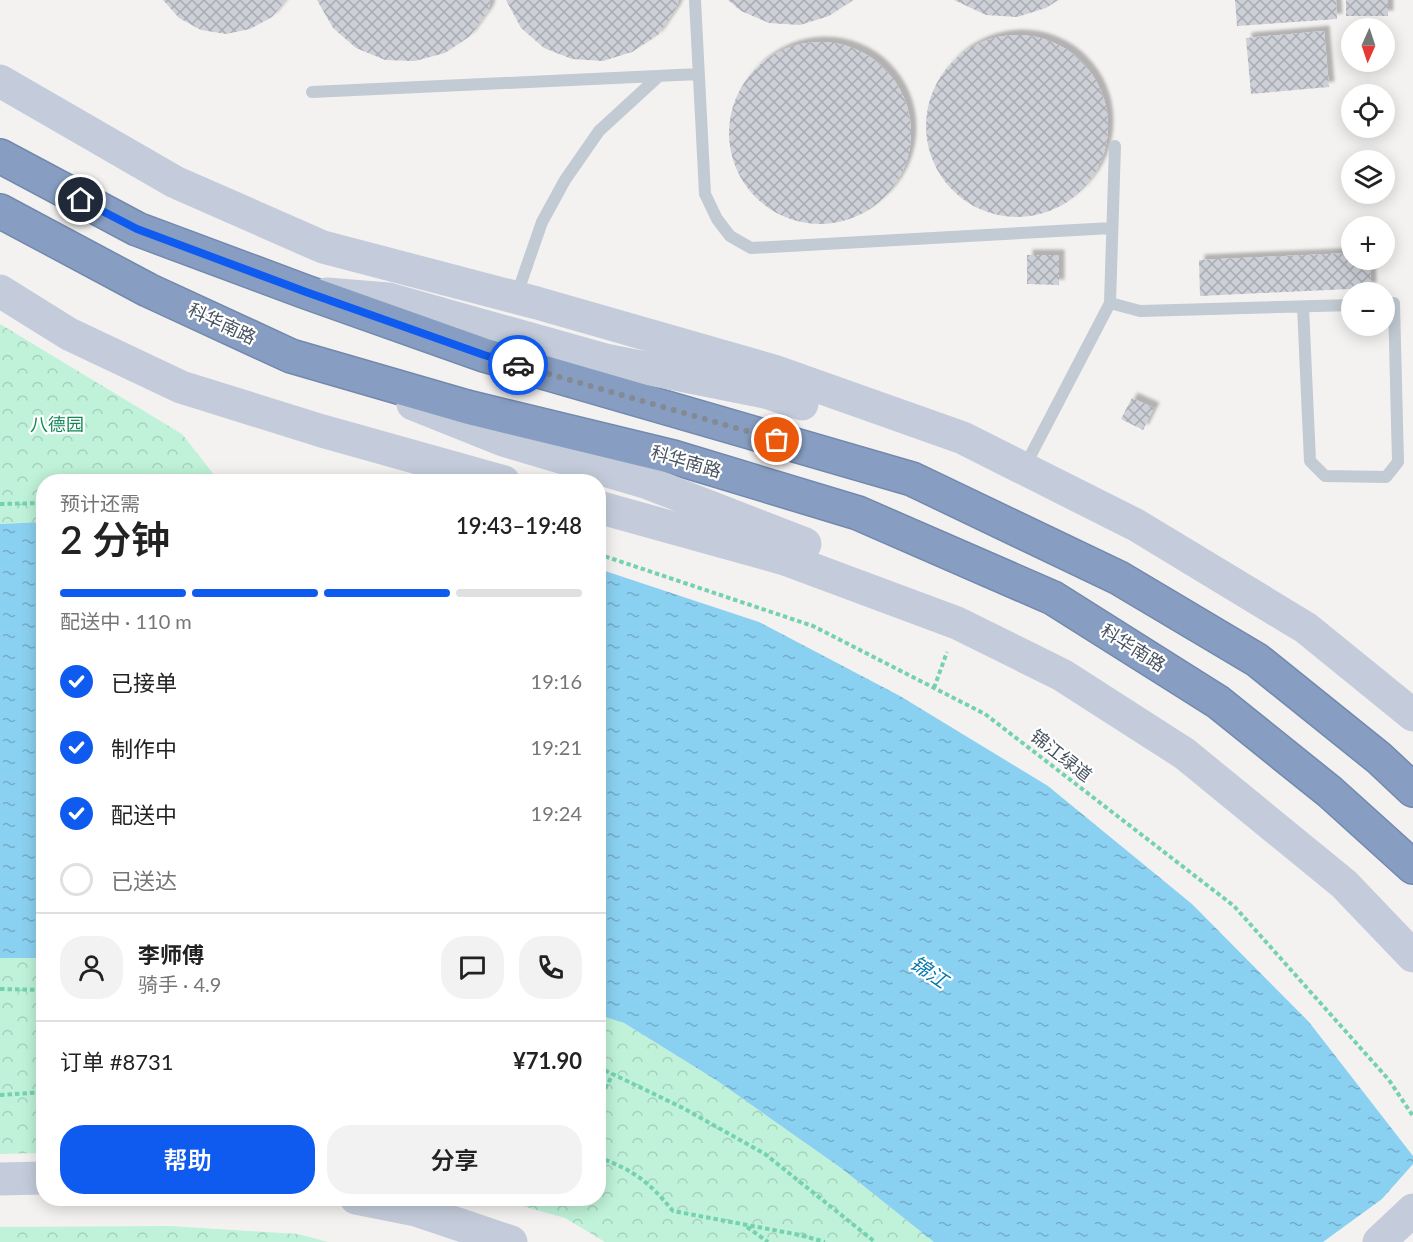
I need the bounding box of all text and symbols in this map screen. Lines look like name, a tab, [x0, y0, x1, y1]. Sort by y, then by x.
north arrow	[1341, 18, 1395, 72]
map controls	[1341, 18, 1395, 336]
button: locate	[1341, 84, 1395, 138]
button: layers	[1341, 150, 1395, 204]
pin	[55, 174, 106, 225]
icon: home	[64, 183, 97, 216]
button: +	[1341, 216, 1395, 270]
button: −	[1341, 282, 1395, 336]
street label: 科华南路	[185, 298, 260, 348]
courier	[488, 335, 548, 395]
icon: car	[502, 349, 535, 382]
park label: 八德园	[30, 413, 84, 435]
pin	[751, 414, 802, 465]
icon: bag	[760, 423, 793, 456]
street label: 科华南路	[649, 441, 724, 482]
text: 预计还需	[60, 491, 140, 515]
text: 19:43–19:48	[456, 512, 582, 539]
text: 2 分钟	[60, 516, 170, 562]
text: 配送中 · 110 m	[60, 609, 192, 633]
street label: 科华南路	[1097, 619, 1170, 676]
icon: check	[60, 665, 93, 698]
text: 已接单	[111, 669, 177, 696]
text: 19:16	[531, 669, 582, 693]
street label: 锦江绿道	[1026, 724, 1097, 786]
icon: check	[60, 731, 93, 764]
text: 制作中	[111, 735, 177, 762]
text: 19:21	[531, 735, 582, 759]
icon: check	[60, 797, 93, 830]
text: 配送中	[111, 801, 177, 828]
text: 19:24	[531, 801, 582, 825]
text: 已送达	[111, 867, 177, 894]
button: person	[60, 936, 123, 999]
button: chat	[441, 936, 504, 999]
button: phone	[519, 936, 582, 999]
text: 李师傅	[138, 941, 204, 968]
water label: 锦江	[906, 950, 955, 993]
text: 骑手 · 4.9	[138, 972, 221, 996]
text: ¥71.90	[513, 1047, 582, 1074]
text: 订单 #8731	[60, 1048, 173, 1075]
button: 帮助	[60, 1125, 315, 1194]
button: 分享	[327, 1125, 582, 1194]

